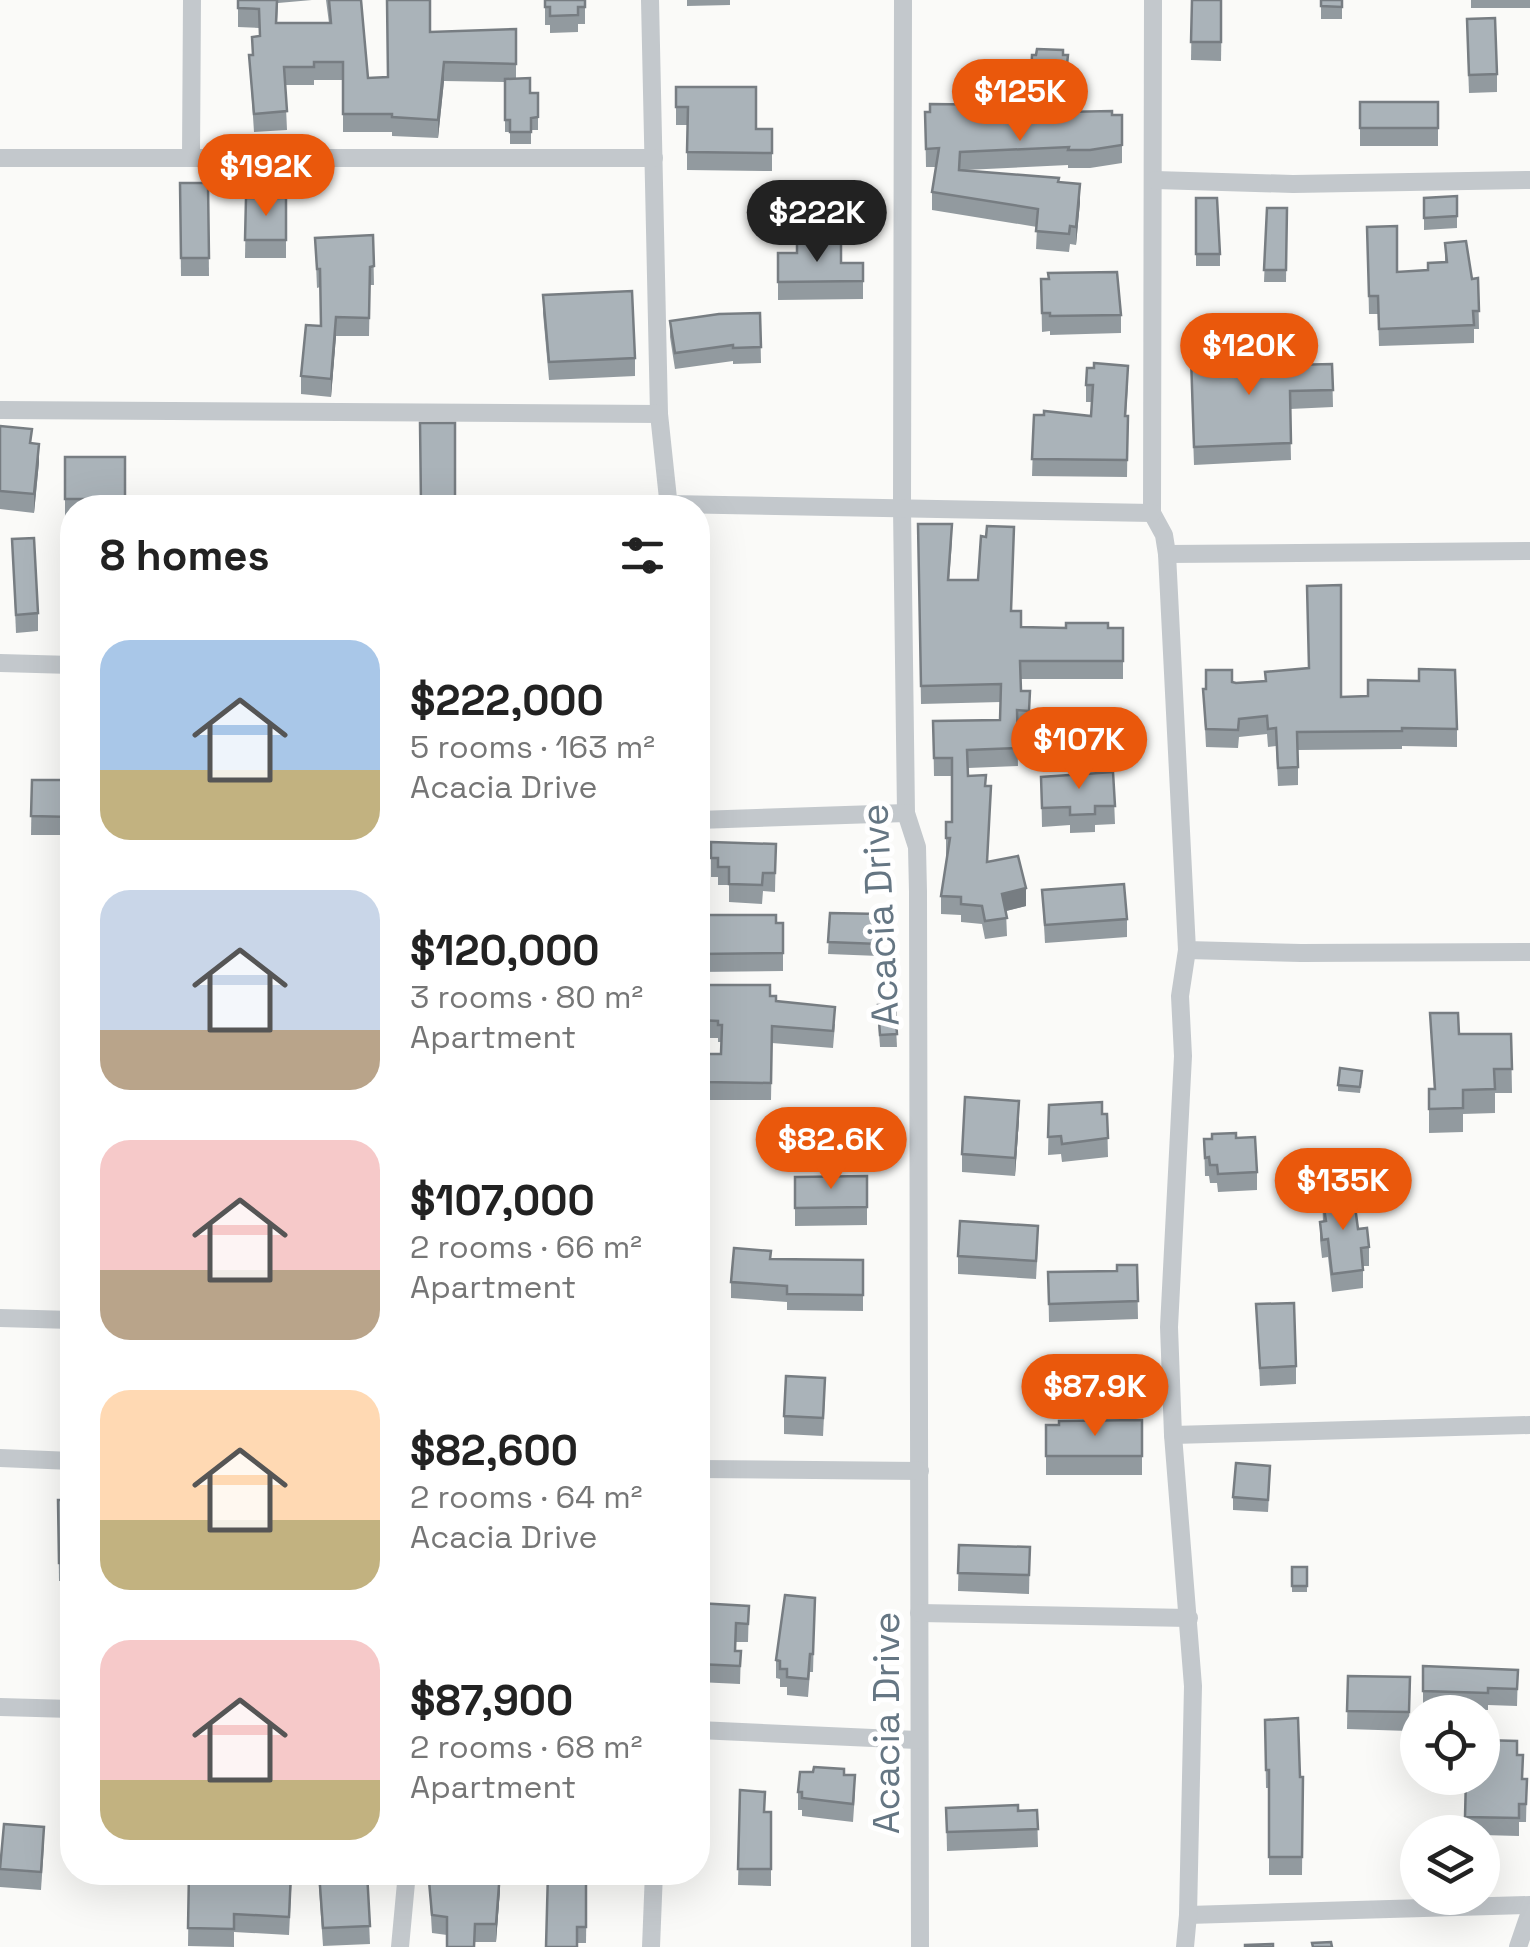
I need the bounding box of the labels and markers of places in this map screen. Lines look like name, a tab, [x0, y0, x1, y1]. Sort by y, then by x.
pin: $125K	[950, 59, 1090, 144]
pin: $192K	[196, 134, 336, 219]
pin: $222K	[747, 180, 887, 265]
pin: $120K	[1179, 313, 1319, 398]
pin: $107K	[1009, 707, 1149, 792]
pin: $82.6K	[750, 1107, 912, 1192]
pin: $135K	[1273, 1148, 1413, 1233]
pin: $87.9K	[1014, 1354, 1176, 1439]

